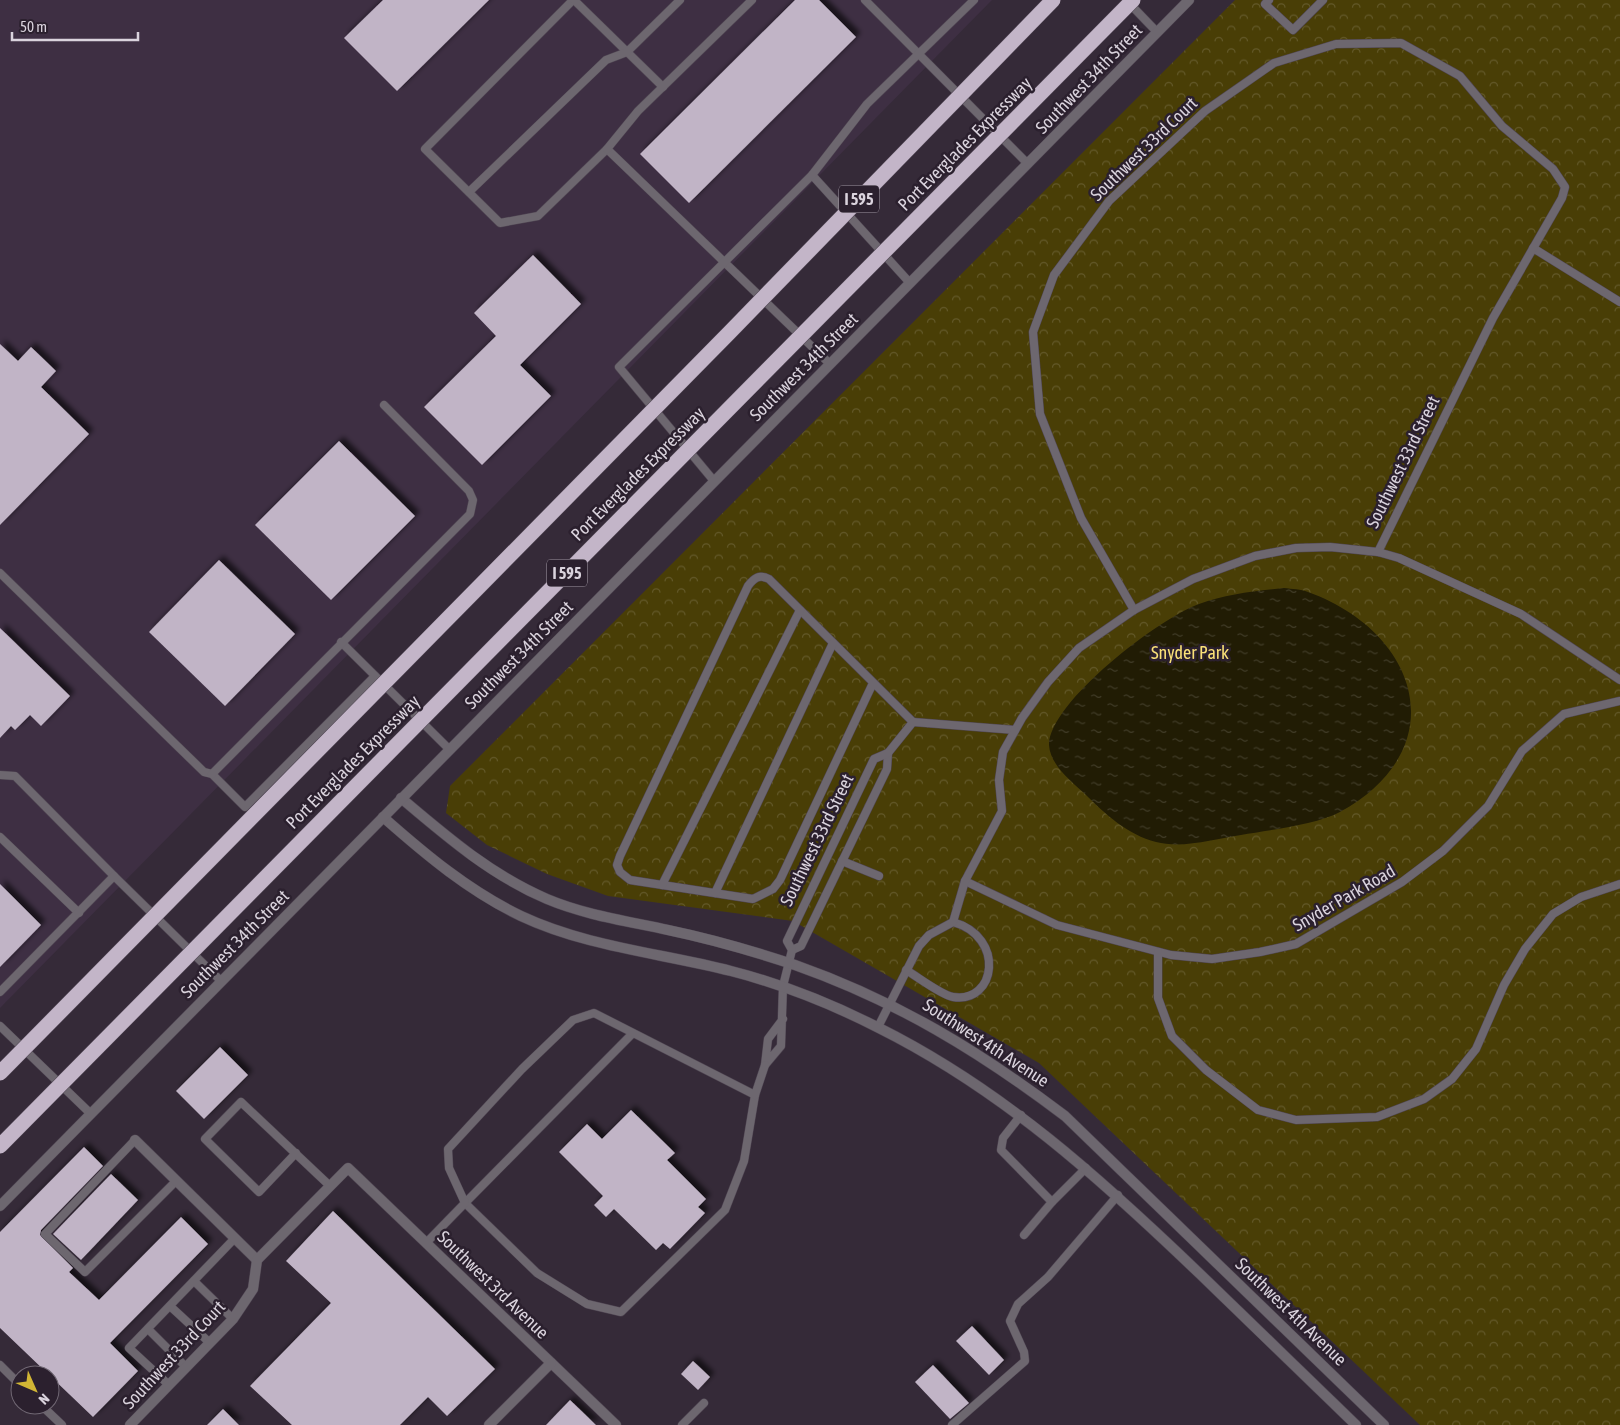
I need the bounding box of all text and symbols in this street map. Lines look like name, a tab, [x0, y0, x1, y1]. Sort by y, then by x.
scale bar	[12, 10, 139, 42]
text: 50 m	[20, 18, 47, 35]
street label: Southwest 34th Street	[1031, 20, 1146, 138]
street label: Port Everglades Expressway	[894, 73, 1036, 215]
street label: Southwest 33rd Court	[1086, 92, 1201, 205]
road number: I 595	[839, 185, 879, 212]
street label: Southwest 34th Street	[745, 308, 862, 425]
street label: Southwest 33rd Street	[1362, 392, 1444, 531]
street label: Port Everglades Expressway	[567, 403, 709, 545]
road number: I 595	[547, 560, 587, 586]
street label: Southwest 34th Street	[460, 596, 577, 713]
park label: Snyder Park	[1151, 642, 1229, 663]
street label: Port Everglades Expressway	[282, 691, 424, 833]
street label: Southwest 33rd Street	[776, 770, 858, 909]
street label: Snyder Park Road	[1289, 860, 1399, 935]
street label: Southwest 34th Street	[176, 885, 293, 1002]
street label: Southwest 4th Avenue	[919, 994, 1053, 1091]
street label: Southwest 3rd Avenue	[434, 1226, 553, 1343]
street label: Southwest 4th Avenue	[1232, 1253, 1351, 1370]
street label: Southwest 33rd Court	[118, 1296, 229, 1413]
north arrow	[10, 1365, 60, 1415]
text: N	[36, 1391, 53, 1408]

